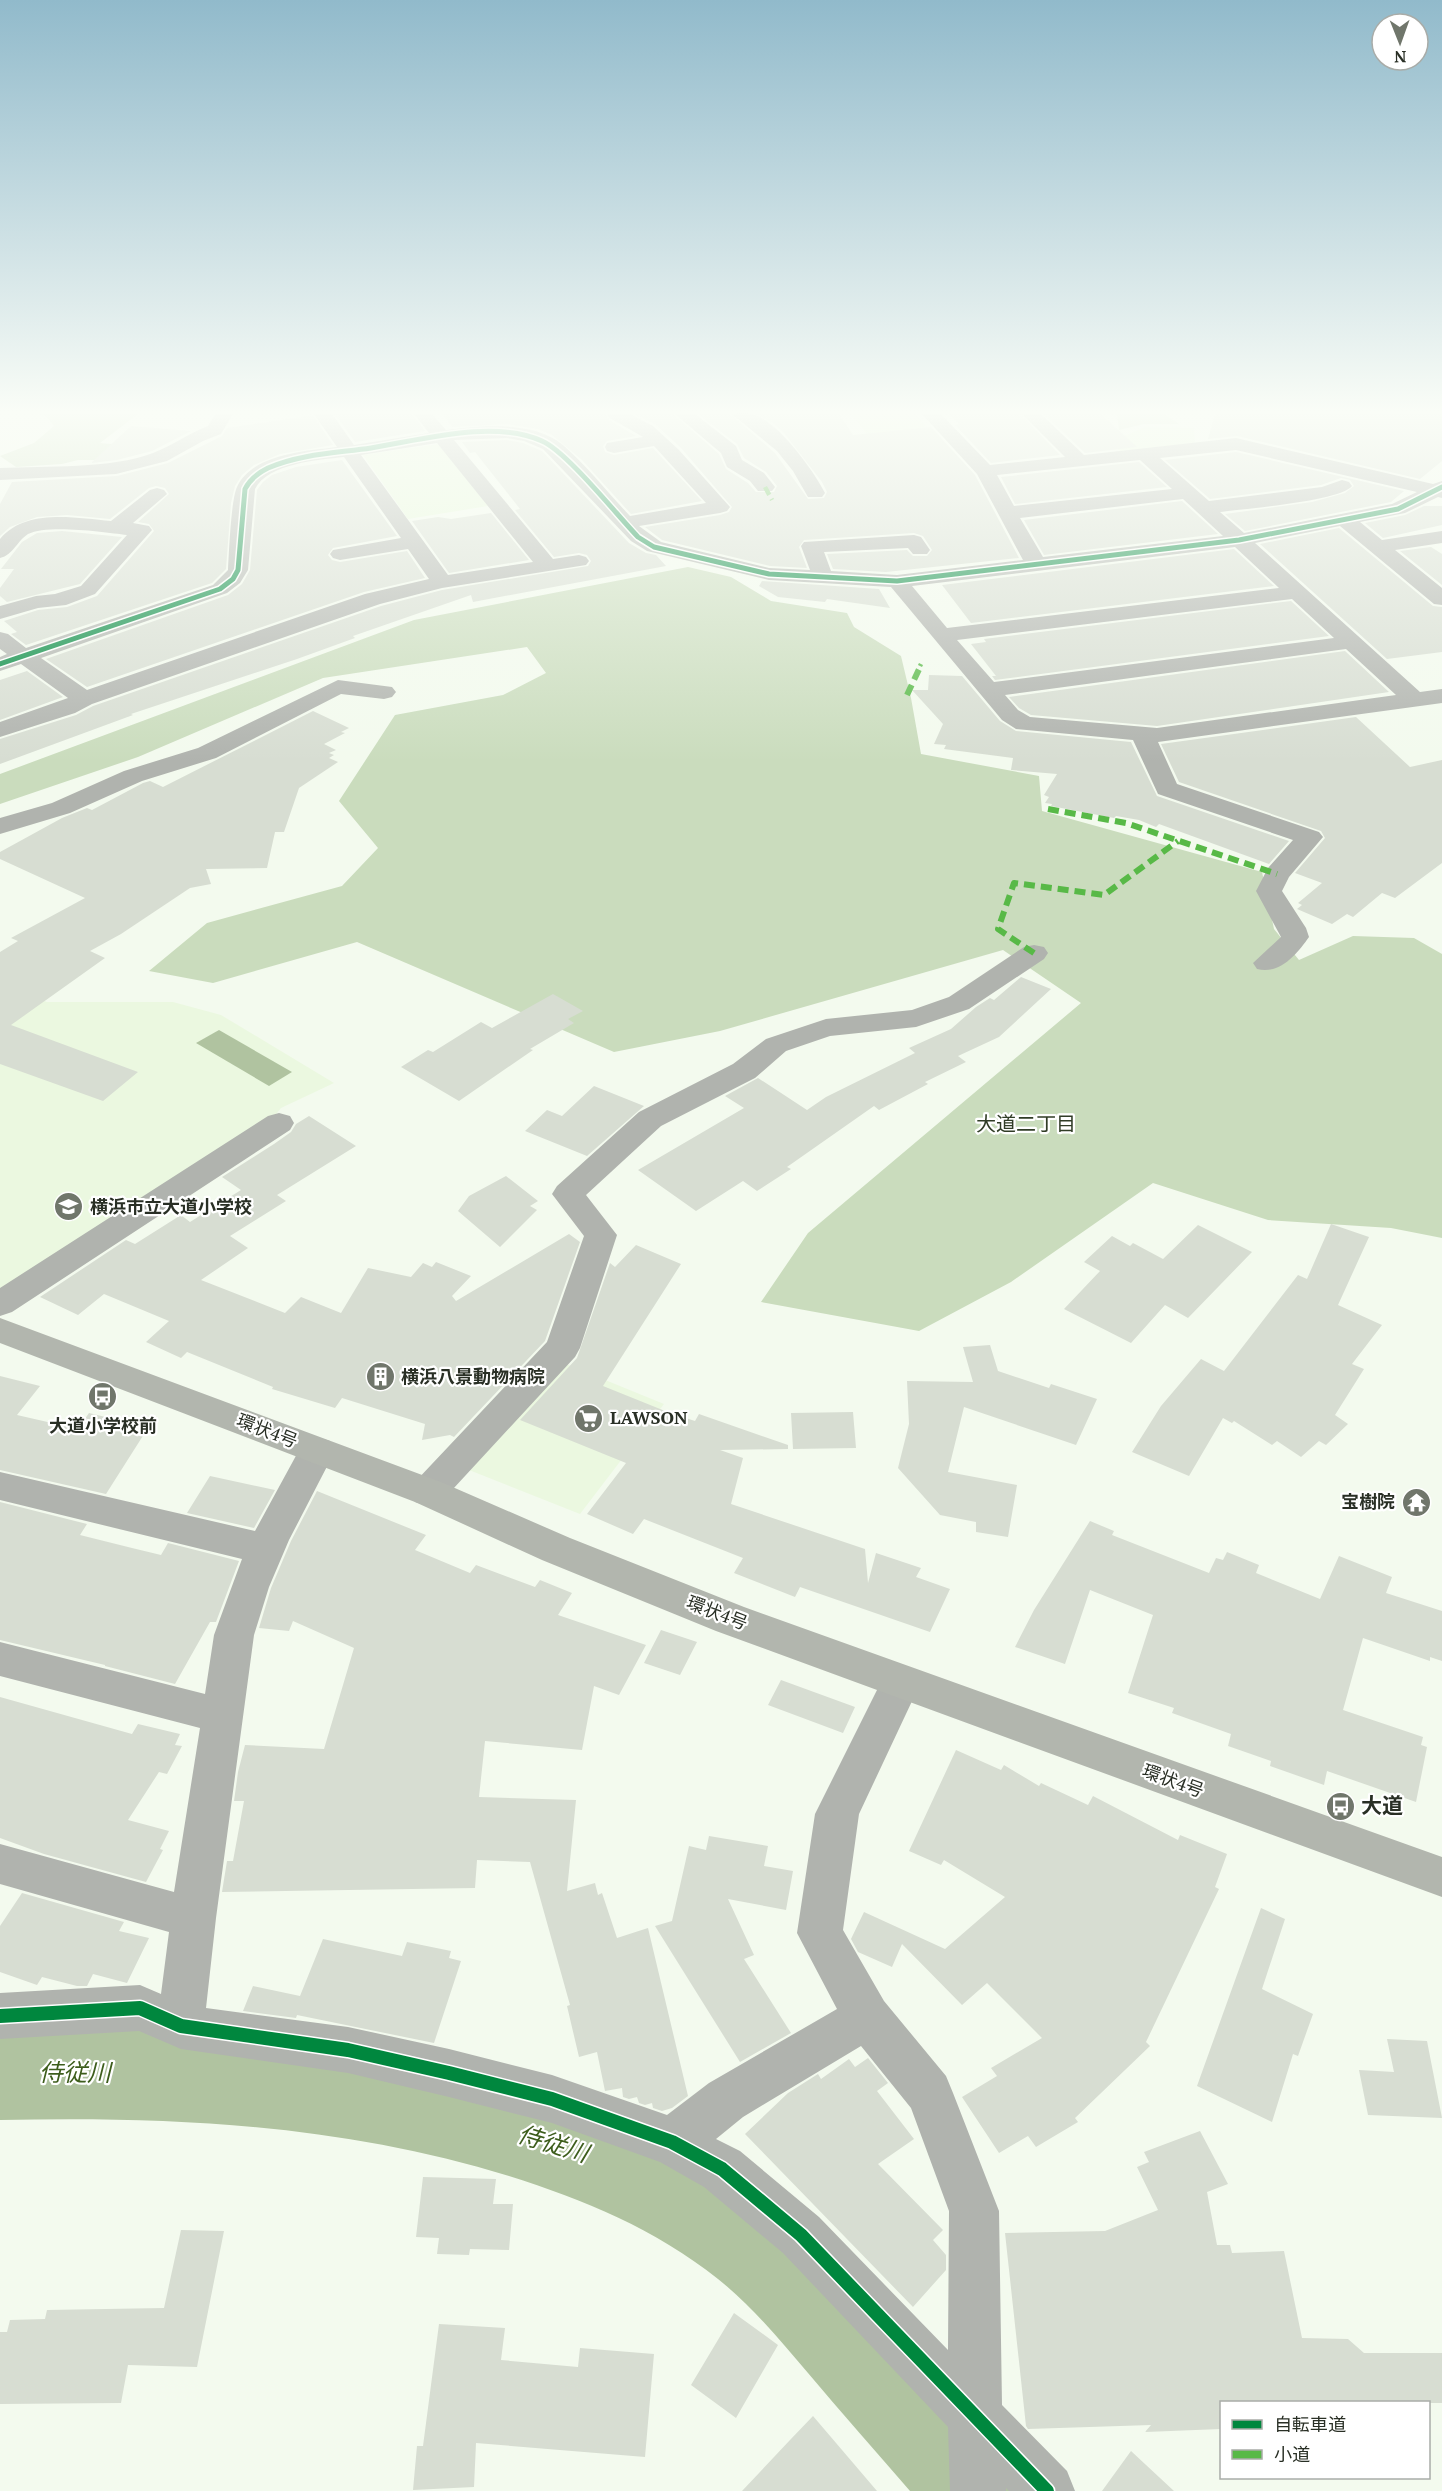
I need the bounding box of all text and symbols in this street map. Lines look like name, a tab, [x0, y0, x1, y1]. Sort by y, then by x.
north arrow	[1370, 12, 1430, 72]
text: N	[1394, 46, 1407, 68]
district label: 大道二丁目	[976, 1110, 1076, 1137]
school or university icon: 横浜市立大道小学校	[53, 1191, 85, 1223]
place label: 横浜市立大道小学校	[90, 1194, 252, 1218]
building icon: 横浜八景動物病院	[364, 1361, 396, 1393]
place label: 横浜八景動物病院	[401, 1364, 545, 1388]
bus stop icon: 大道小学校前	[87, 1381, 119, 1413]
supermarket icon: LAWSON	[573, 1402, 605, 1434]
place label: LAWSON	[610, 1405, 688, 1429]
street label: 環状4号	[233, 1407, 301, 1453]
place label: 大道小学校前	[49, 1413, 157, 1437]
temple icon: 宝樹院	[1400, 1486, 1432, 1518]
place label: 宝樹院	[1341, 1489, 1395, 1513]
street label: 環状4号	[683, 1589, 751, 1635]
street label: 環状4号	[1139, 1758, 1207, 1802]
bus stop icon: 大道	[1324, 1790, 1356, 1822]
place label: 大道	[1361, 1791, 1403, 1819]
water label: 侍従川	[39, 2056, 114, 2088]
water label: 侍従川	[514, 2117, 595, 2170]
legend	[1220, 2401, 1430, 2479]
text: 自転車道	[1274, 2412, 1346, 2436]
text: 小道	[1274, 2442, 1310, 2466]

